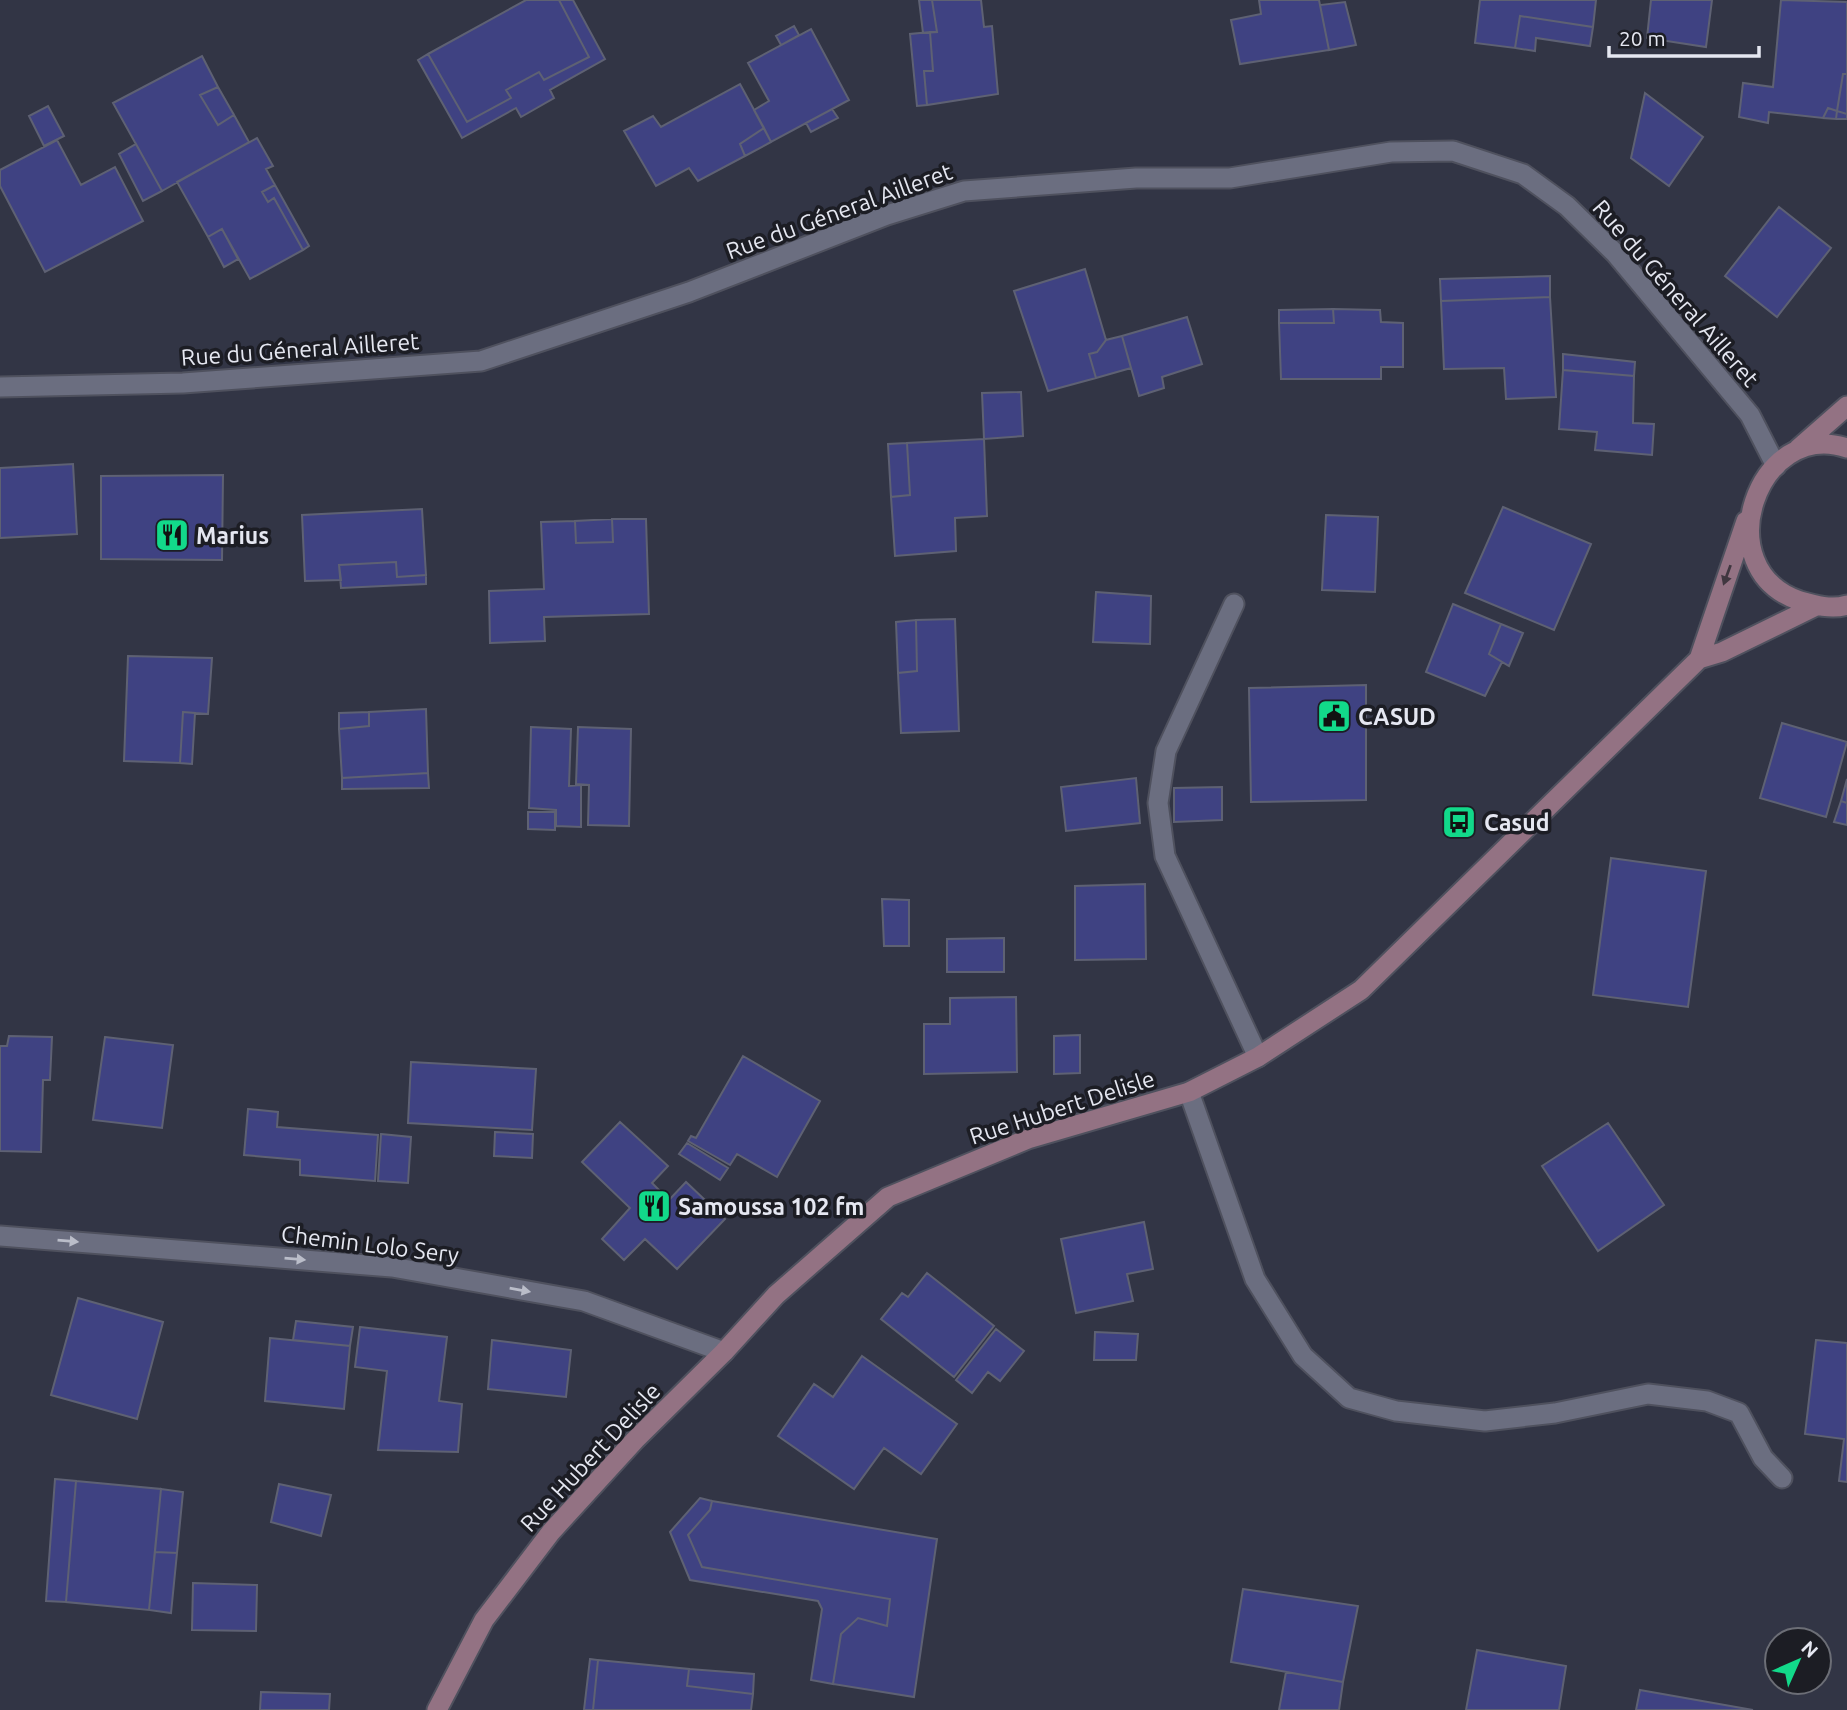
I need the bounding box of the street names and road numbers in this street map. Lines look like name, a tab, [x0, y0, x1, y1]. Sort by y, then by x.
street label: Rue du Géneral Ailleret	[723, 158, 955, 264]
street label: Rue du Géneral Ailleret	[1588, 195, 1764, 391]
street label: Rue du Géneral Ailleret	[180, 328, 420, 370]
street label: Rue Hubert Delisle	[966, 1065, 1158, 1149]
street label: Chemin Lolo Sery	[280, 1221, 460, 1267]
street label: Rue Hubert Delisle	[515, 1378, 665, 1536]

